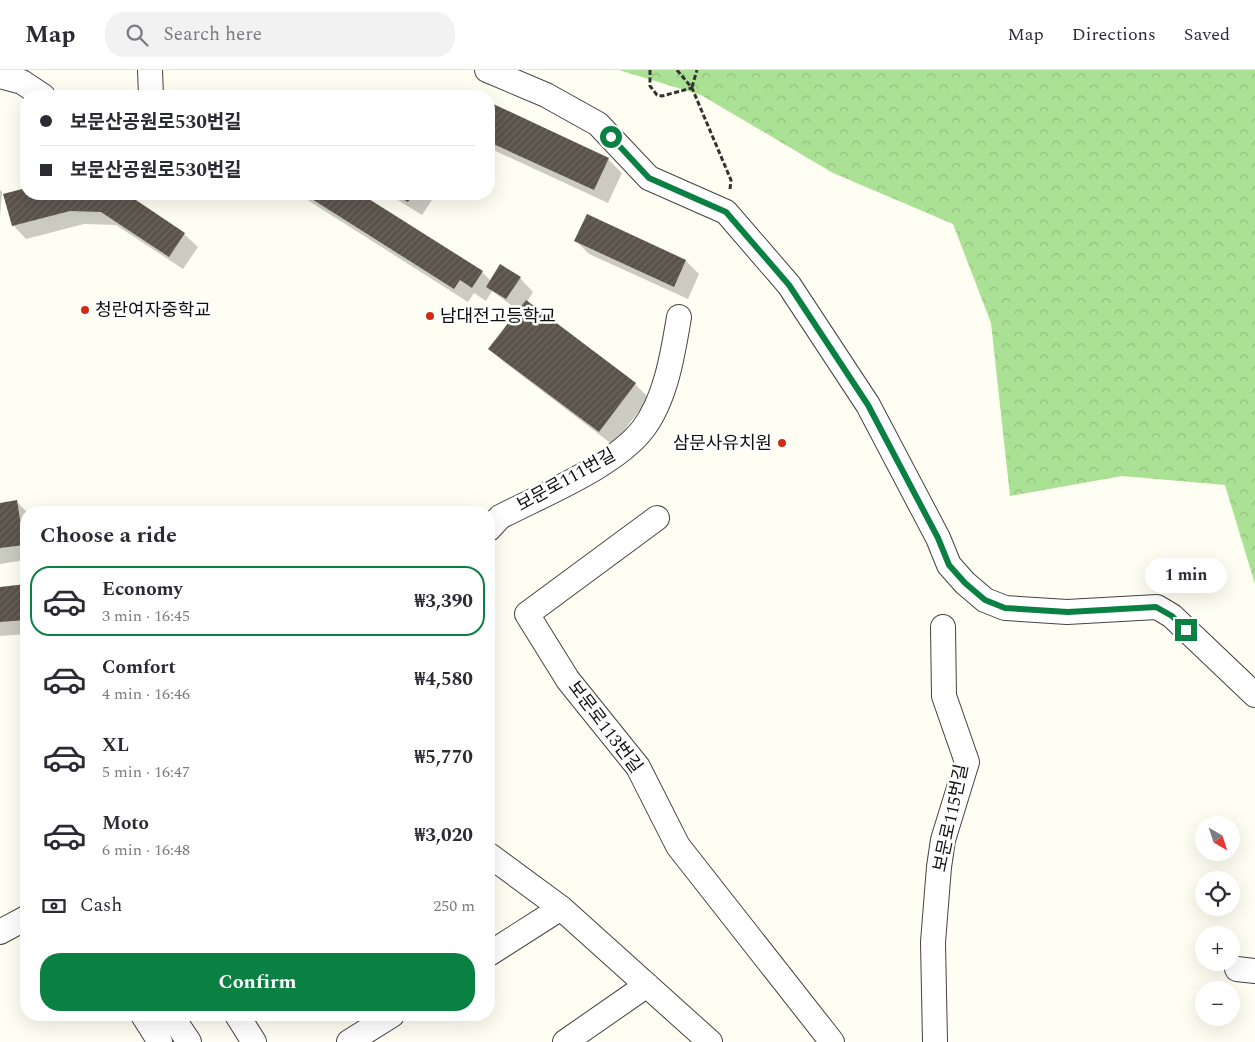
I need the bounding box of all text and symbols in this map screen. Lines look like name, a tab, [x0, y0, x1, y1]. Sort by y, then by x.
search box	[105, 12, 455, 57]
text: Map	[25, 17, 75, 53]
text: Search here	[163, 20, 262, 49]
icon: search	[123, 21, 151, 49]
text: Map	[1008, 21, 1044, 48]
text: Directions	[1072, 21, 1156, 48]
text: Saved	[1184, 21, 1230, 48]
text: 보문산공원로530번길	[70, 108, 242, 137]
route start	[600, 126, 622, 148]
text: 보문산공원로530번길	[70, 156, 242, 185]
place label: 청란여자중학교	[95, 297, 211, 324]
place label: 남대전고등학교	[440, 303, 556, 330]
marker: 청란여자중학교	[79, 304, 91, 316]
marker: 남대전고등학교	[424, 310, 436, 322]
place label: 삼문사유치원	[673, 430, 772, 457]
marker: 삼문사유치원	[776, 437, 788, 449]
street label: 보문로111번길	[511, 442, 621, 518]
text: Choose a ride	[40, 519, 177, 552]
callout: 1 min	[1145, 558, 1227, 592]
text: 1 min	[1165, 563, 1207, 587]
text: Economy	[102, 575, 183, 604]
icon: car	[42, 579, 87, 624]
text: ₩3,390	[415, 587, 473, 616]
text: 3 min · 16:45	[102, 604, 190, 628]
route end	[1175, 619, 1197, 641]
text: Comfort	[102, 653, 176, 682]
icon: car	[42, 657, 87, 702]
text: ₩4,580	[415, 665, 473, 694]
street label: 보문로113번길	[561, 675, 649, 779]
text: 4 min · 16:46	[102, 682, 190, 706]
text: XL	[102, 731, 129, 760]
icon: car	[42, 735, 87, 780]
text: ₩5,770	[415, 743, 473, 772]
text: 5 min · 16:47	[102, 760, 190, 784]
street label: 보문로115번길	[926, 761, 976, 875]
text: Moto	[102, 809, 149, 838]
icon: car	[42, 813, 87, 858]
north arrow	[1195, 816, 1240, 861]
map controls	[1195, 816, 1240, 1026]
text: ₩3,020	[415, 821, 473, 850]
text: 6 min · 16:48	[102, 838, 190, 862]
button: locate	[1195, 871, 1240, 916]
text: Cash	[80, 891, 122, 920]
icon: cash	[40, 892, 68, 920]
text: 250 m	[433, 894, 475, 918]
button: +	[1195, 926, 1240, 971]
button: Confirm	[40, 953, 475, 1011]
button: −	[1195, 981, 1240, 1026]

